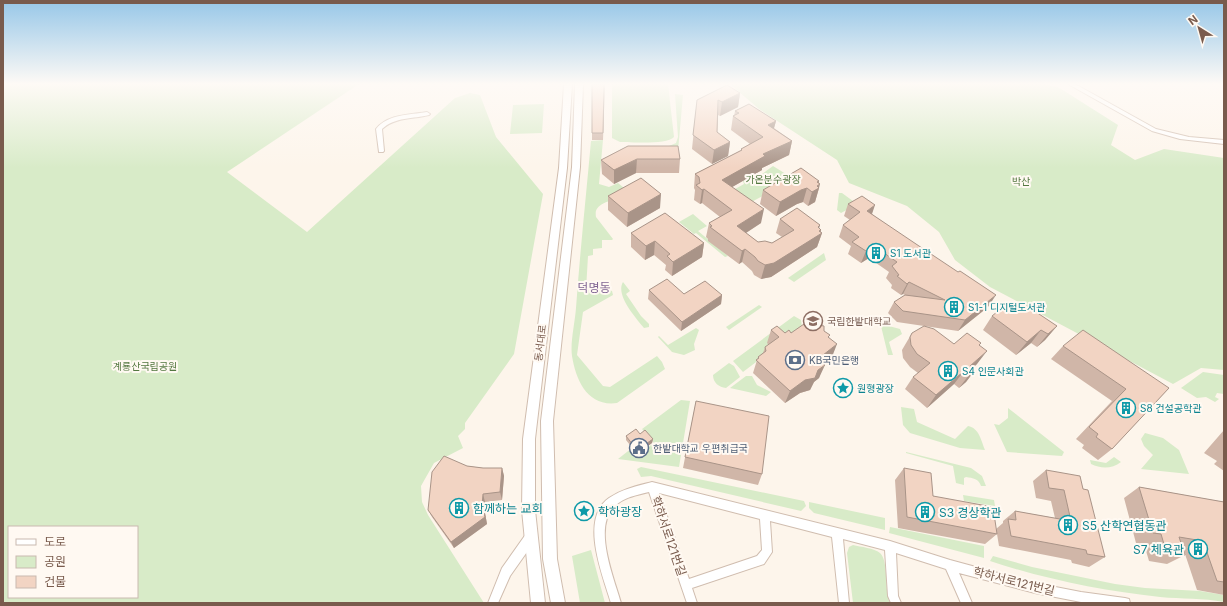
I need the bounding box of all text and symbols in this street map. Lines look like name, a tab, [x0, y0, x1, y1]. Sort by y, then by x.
north arrow	[1179, 8, 1219, 48]
text: N	[1185, 12, 1201, 28]
park label: 가온분수광장	[745, 173, 801, 185]
park label: 박산	[1012, 175, 1030, 187]
building icon: S1 도서관	[865, 242, 887, 264]
place label: S1 도서관	[890, 247, 932, 259]
district label: 덕명동	[577, 280, 611, 295]
building icon: S1-1 디지털도서관	[943, 296, 965, 318]
place label: S1-1 디지털도서관	[968, 301, 1046, 313]
school or university icon: 국립한밭대학교	[802, 310, 824, 332]
place label: 국립한밭대학교	[827, 315, 891, 327]
street label: 동서대로	[532, 324, 548, 362]
bank icon: KB국민은행	[784, 349, 806, 371]
place label: KB국민은행	[809, 354, 859, 366]
park label: 계룡산국립공원	[113, 360, 177, 372]
building icon: S4 인문사회관	[937, 360, 959, 382]
place label: S4 인문사회관	[962, 365, 1024, 377]
place icon: 원형광장	[832, 377, 854, 399]
place label: 원형광장	[857, 382, 894, 394]
building icon: S8 건설공학관	[1115, 397, 1137, 419]
place label: S8 건설공학관	[1140, 402, 1202, 414]
public building icon: 한밭대학교 우편취급국	[628, 437, 650, 459]
place label: 한밭대학교 우편취급국	[653, 442, 748, 454]
street label: 학하서로121번길	[648, 494, 690, 578]
building icon: 함께하는 교회	[448, 497, 470, 519]
place icon: 학하광장	[573, 500, 595, 522]
place label: 함께하는 교회	[473, 501, 543, 516]
building icon: S3 경상학관	[914, 501, 936, 523]
place label: 학하광장	[598, 504, 642, 519]
place label: S3 경상학관	[939, 505, 1002, 520]
building icon: S5 산학연협동관	[1057, 514, 1079, 536]
place label: S5 산학연협동관	[1082, 518, 1167, 533]
legend	[8, 526, 138, 598]
text: 도로	[44, 534, 66, 549]
building icon: S7 체육관	[1187, 538, 1209, 560]
place label: S7 체육관	[1133, 542, 1184, 557]
text: 공원	[44, 554, 66, 569]
street label: 학하서로121번길	[972, 564, 1056, 598]
text: 건물	[44, 574, 66, 589]

